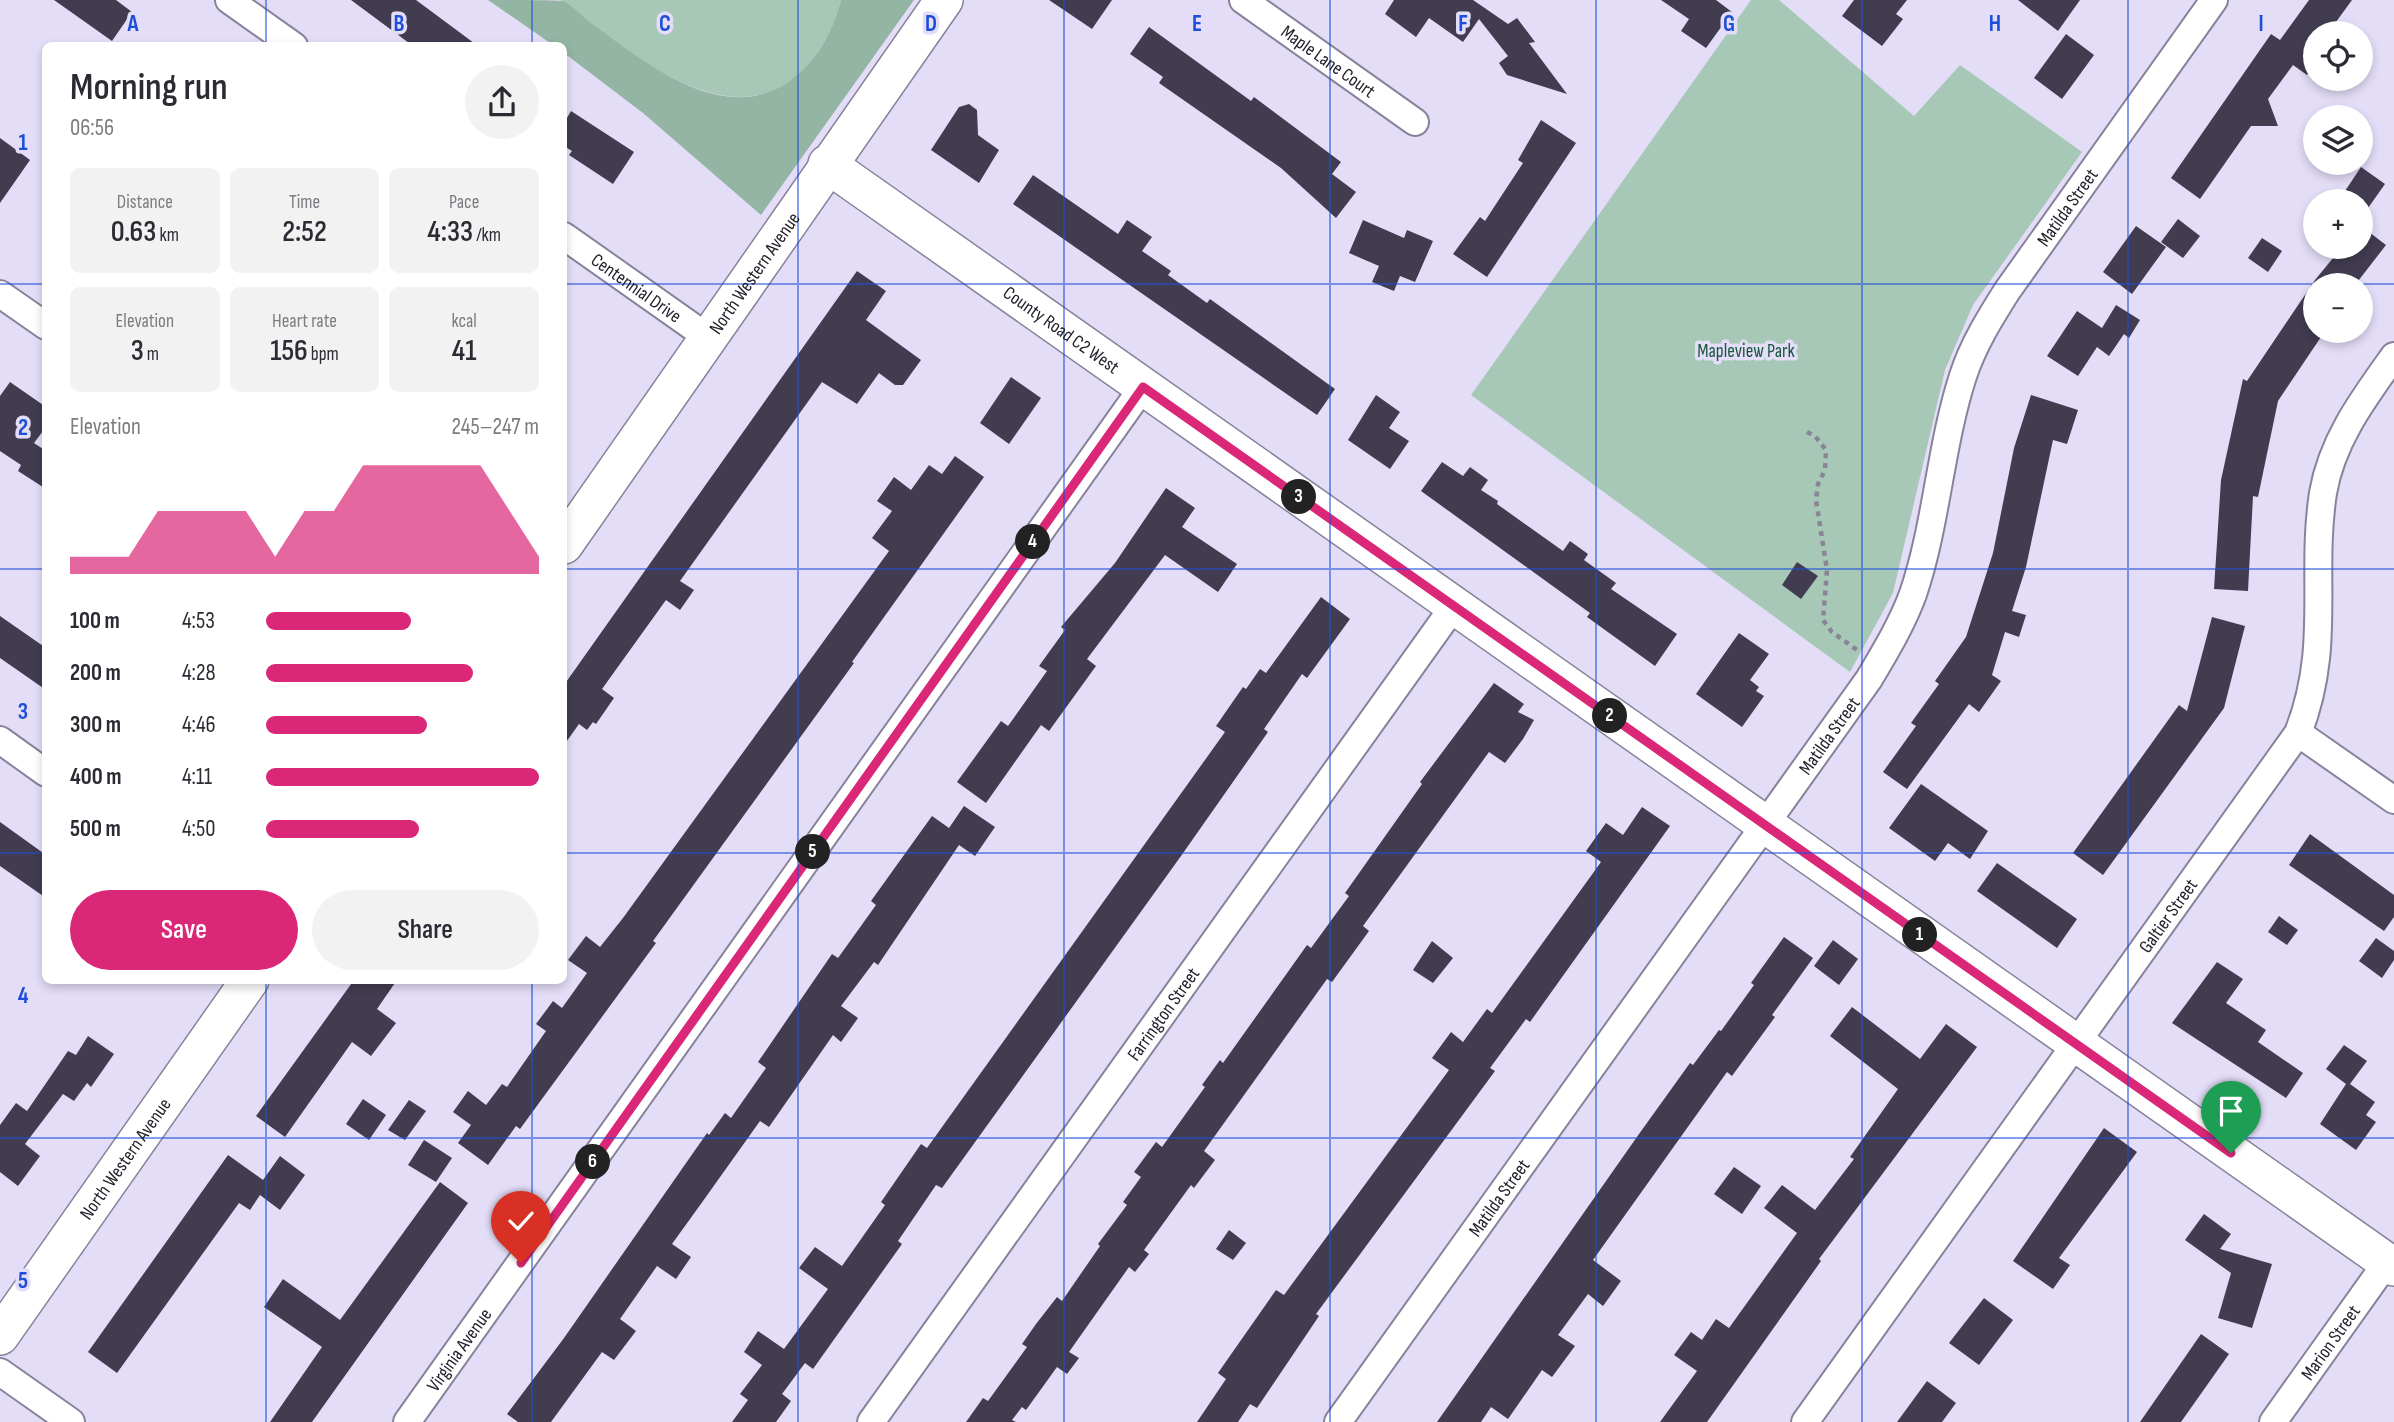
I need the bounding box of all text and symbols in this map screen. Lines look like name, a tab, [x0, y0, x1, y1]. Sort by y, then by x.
text: A	[127, 10, 140, 38]
text: B	[394, 10, 405, 38]
text: C	[659, 10, 671, 38]
text: D	[925, 10, 937, 38]
text: E	[1192, 10, 1202, 38]
text: F	[1458, 10, 1468, 38]
text: G	[1723, 10, 1735, 38]
text: H	[1989, 10, 2001, 38]
text: I	[2258, 10, 2264, 38]
street label: Maple Lane Court	[1276, 21, 1380, 103]
map controls	[2303, 21, 2373, 343]
button: locate	[2303, 21, 2373, 91]
text: Morning run	[70, 65, 228, 110]
button: share	[465, 65, 539, 139]
button: layers	[2303, 105, 2373, 175]
text: 06:56	[70, 114, 114, 142]
text: 1	[18, 129, 28, 157]
street label: Matilda Street	[2033, 164, 2104, 251]
button: +	[2303, 189, 2373, 259]
text: Distance	[117, 191, 173, 214]
text: Time	[289, 191, 320, 214]
text: Pace	[449, 191, 479, 214]
street label: North Western Avenue	[705, 208, 805, 339]
text: 0.63	[111, 214, 156, 250]
text: 2:52	[282, 214, 327, 250]
text: 4:33	[427, 214, 473, 250]
text: km	[156, 224, 179, 247]
text: /km	[473, 224, 501, 247]
street label: Centennial Drive	[586, 249, 685, 328]
button: −	[2303, 273, 2373, 343]
street label: County Road C2 West	[998, 282, 1123, 379]
text: Elevation	[116, 310, 174, 333]
text: Heart rate	[272, 310, 337, 333]
text: kcal	[452, 310, 477, 333]
text: 3	[131, 333, 144, 369]
text: 156	[270, 333, 308, 369]
text: 41	[452, 333, 477, 369]
park label: Mapleview Park	[1697, 340, 1795, 363]
text: m	[144, 343, 159, 366]
text: bpm	[308, 343, 339, 366]
text: Elevation	[70, 413, 141, 441]
text: 245–247 m	[452, 413, 539, 441]
text: 2	[18, 414, 28, 442]
pin: 3	[1282, 480, 1316, 514]
text: 3	[1294, 485, 1303, 508]
pin: 4	[1016, 524, 1050, 560]
text: 4	[1028, 530, 1037, 553]
text: 100 m	[70, 607, 120, 635]
text: 4:53	[182, 607, 215, 635]
text: 200 m	[70, 659, 121, 687]
text: 4:28	[182, 659, 216, 687]
street label: Matilda Street	[1794, 693, 1866, 779]
text: 3	[18, 698, 28, 726]
pin: 2	[1592, 698, 1628, 734]
text: 2	[1605, 704, 1614, 727]
text: 300 m	[70, 711, 121, 739]
text: 4:46	[182, 711, 216, 739]
text: 400 m	[70, 763, 121, 791]
text: 4:11	[182, 763, 212, 791]
text: 500 m	[70, 815, 121, 843]
text: 4:50	[182, 815, 215, 843]
pin: 5	[796, 834, 830, 870]
text: 5	[808, 840, 817, 863]
street label: Galtier Street	[2134, 874, 2203, 958]
button: Save	[70, 890, 298, 970]
button: Share	[312, 890, 539, 970]
pin: 1	[1902, 918, 1938, 953]
text: 1	[1916, 923, 1923, 946]
street label: Farrington Street	[1123, 963, 1205, 1065]
text: 4	[18, 982, 29, 1010]
pin	[2201, 1081, 2261, 1153]
icon: arrive	[2212, 1092, 2250, 1130]
street label: North Western Avenue	[75, 1094, 176, 1224]
pin: 6	[576, 1144, 610, 1180]
text: 6	[588, 1150, 597, 1173]
street label: Matilda Street	[1464, 1155, 1535, 1242]
pin	[491, 1191, 551, 1263]
icon: check	[502, 1202, 540, 1240]
text: 5	[18, 1267, 28, 1295]
street label: Marion Street	[2297, 1301, 2366, 1385]
street label: Virginia Avenue	[422, 1304, 497, 1396]

